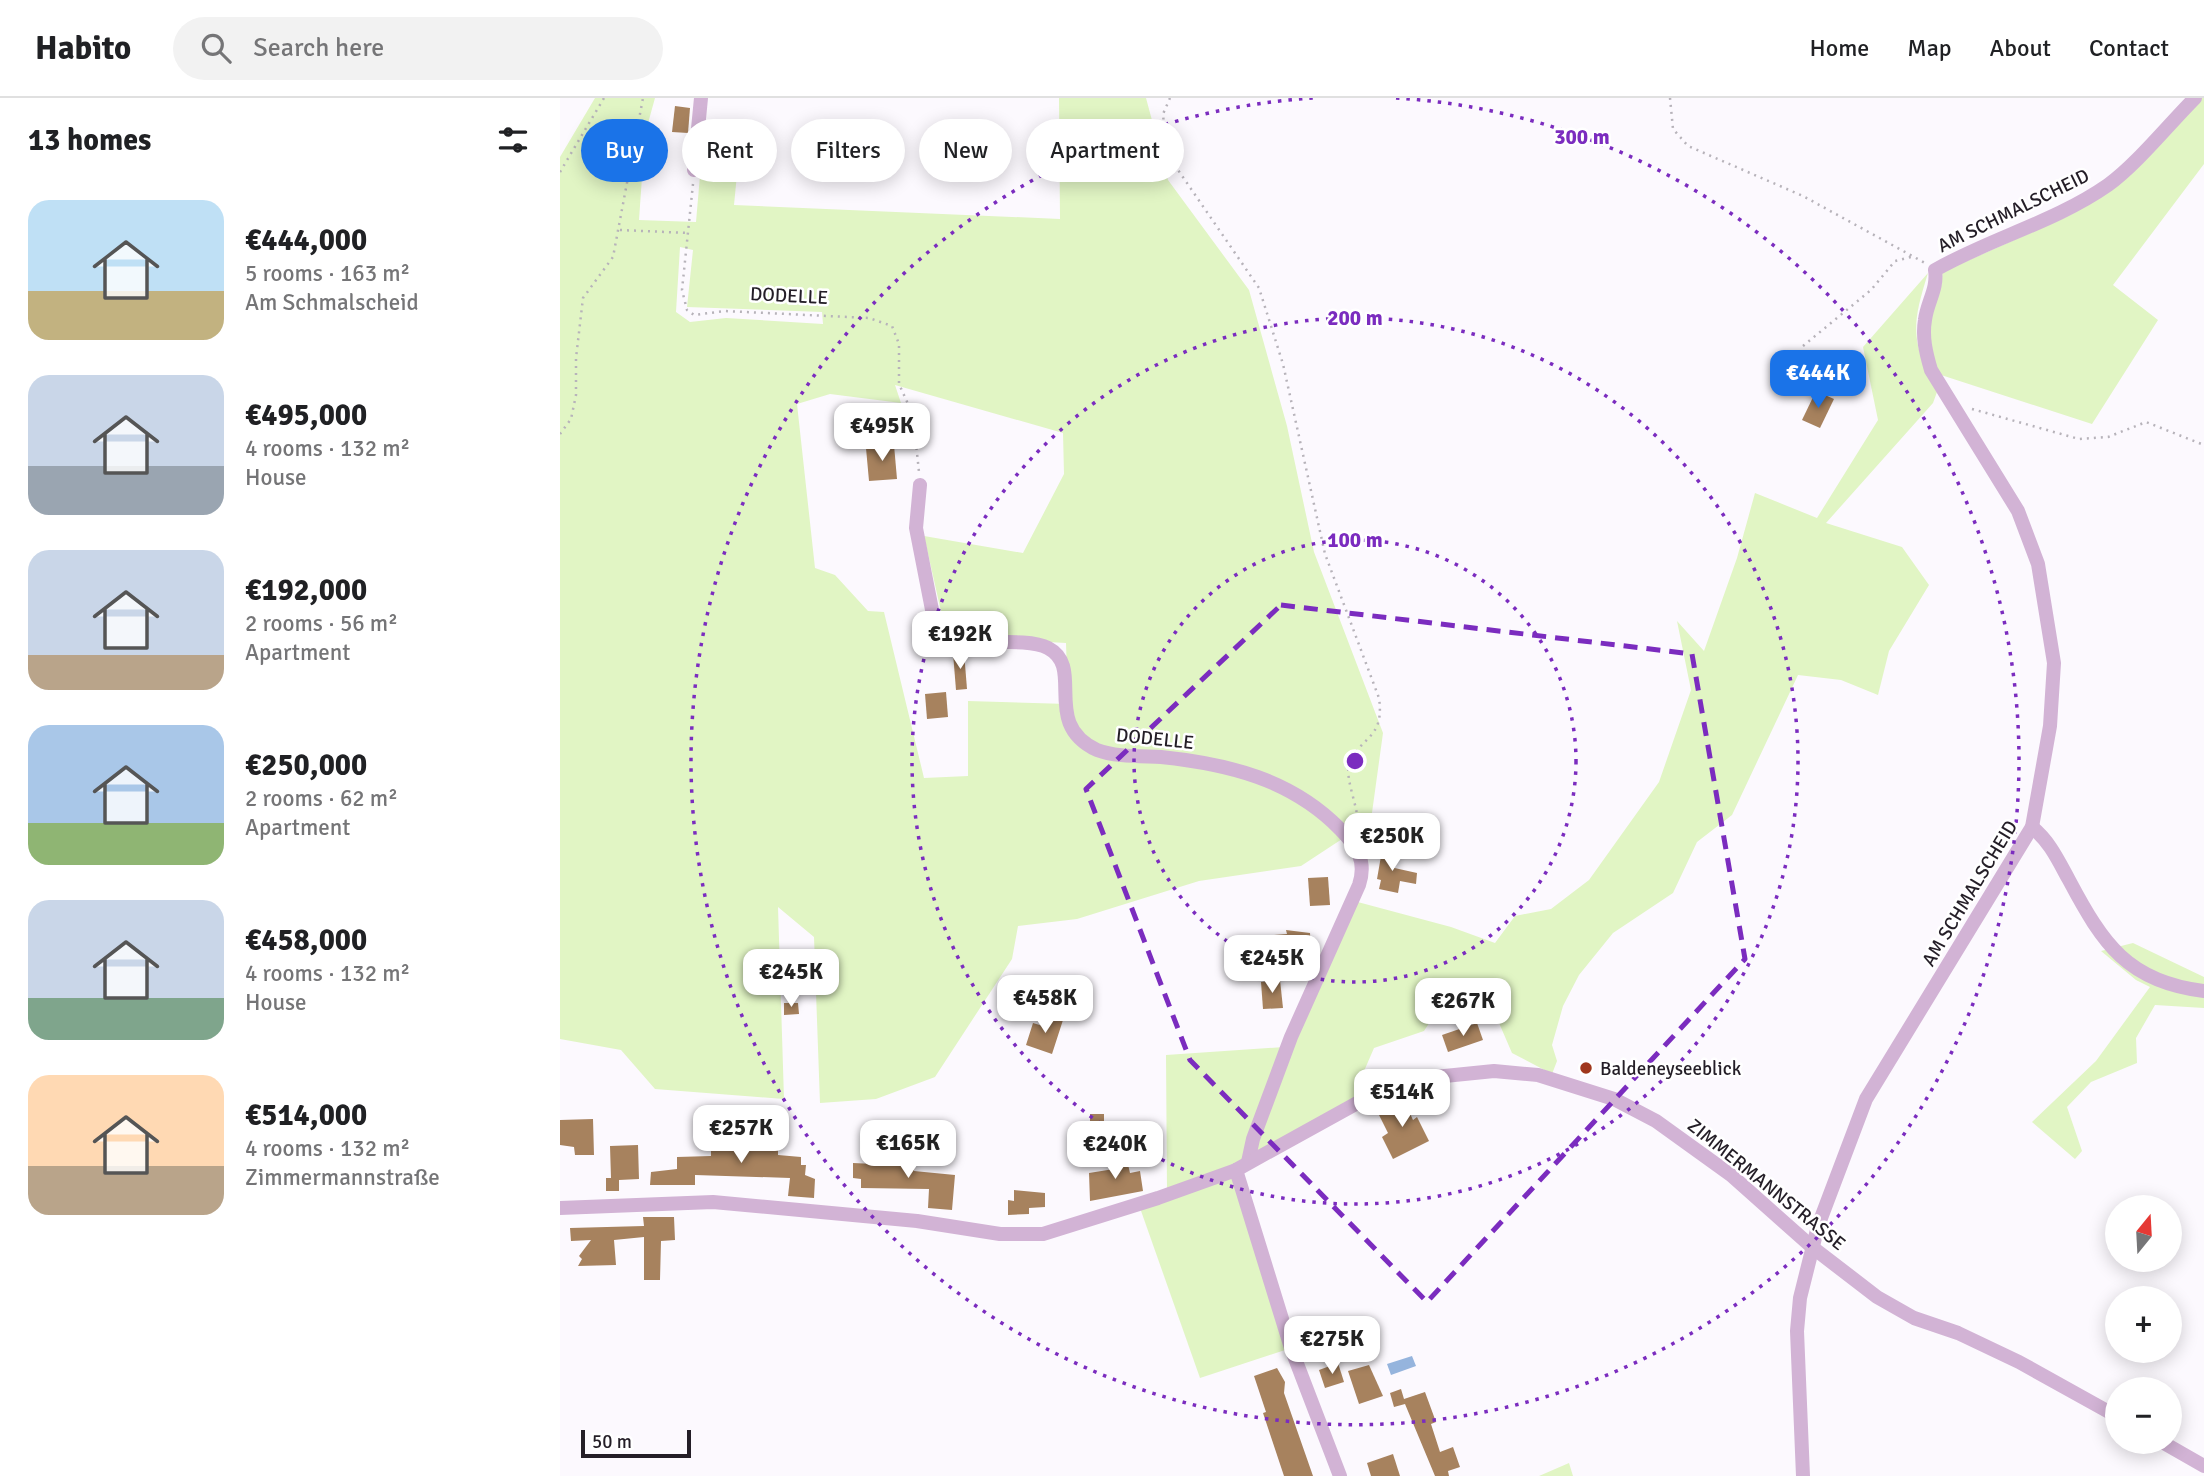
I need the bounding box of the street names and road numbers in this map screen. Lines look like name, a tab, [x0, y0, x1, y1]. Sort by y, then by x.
street label: AM SCHMALSCHEID	[1934, 164, 2093, 258]
street label: DODELLE	[749, 282, 829, 310]
street label: DODELLE	[1115, 723, 1195, 755]
street label: AM SCHMALSCHEID	[1917, 816, 2023, 971]
street label: ZIMMERMANNSTRASSE	[1683, 1114, 1850, 1256]

